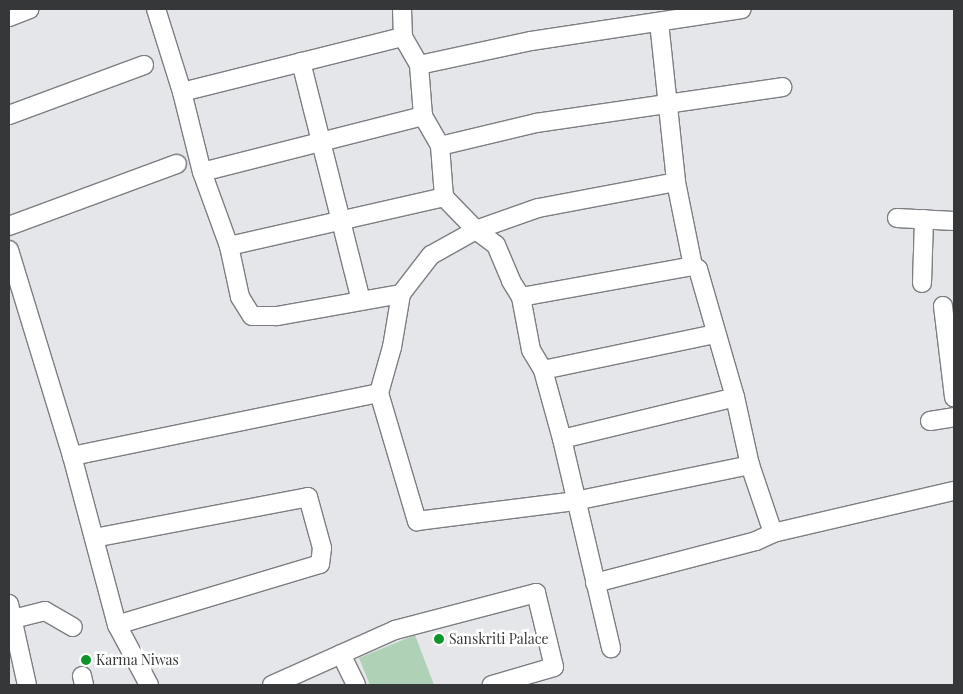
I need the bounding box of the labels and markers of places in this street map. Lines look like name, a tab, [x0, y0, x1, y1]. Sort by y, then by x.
place label: Sanskriti Palace	[449, 631, 549, 647]
marker: Sanskriti Palace	[433, 633, 445, 645]
place label: Karma Niwas	[96, 652, 179, 668]
marker: Karma Niwas	[80, 654, 92, 666]

